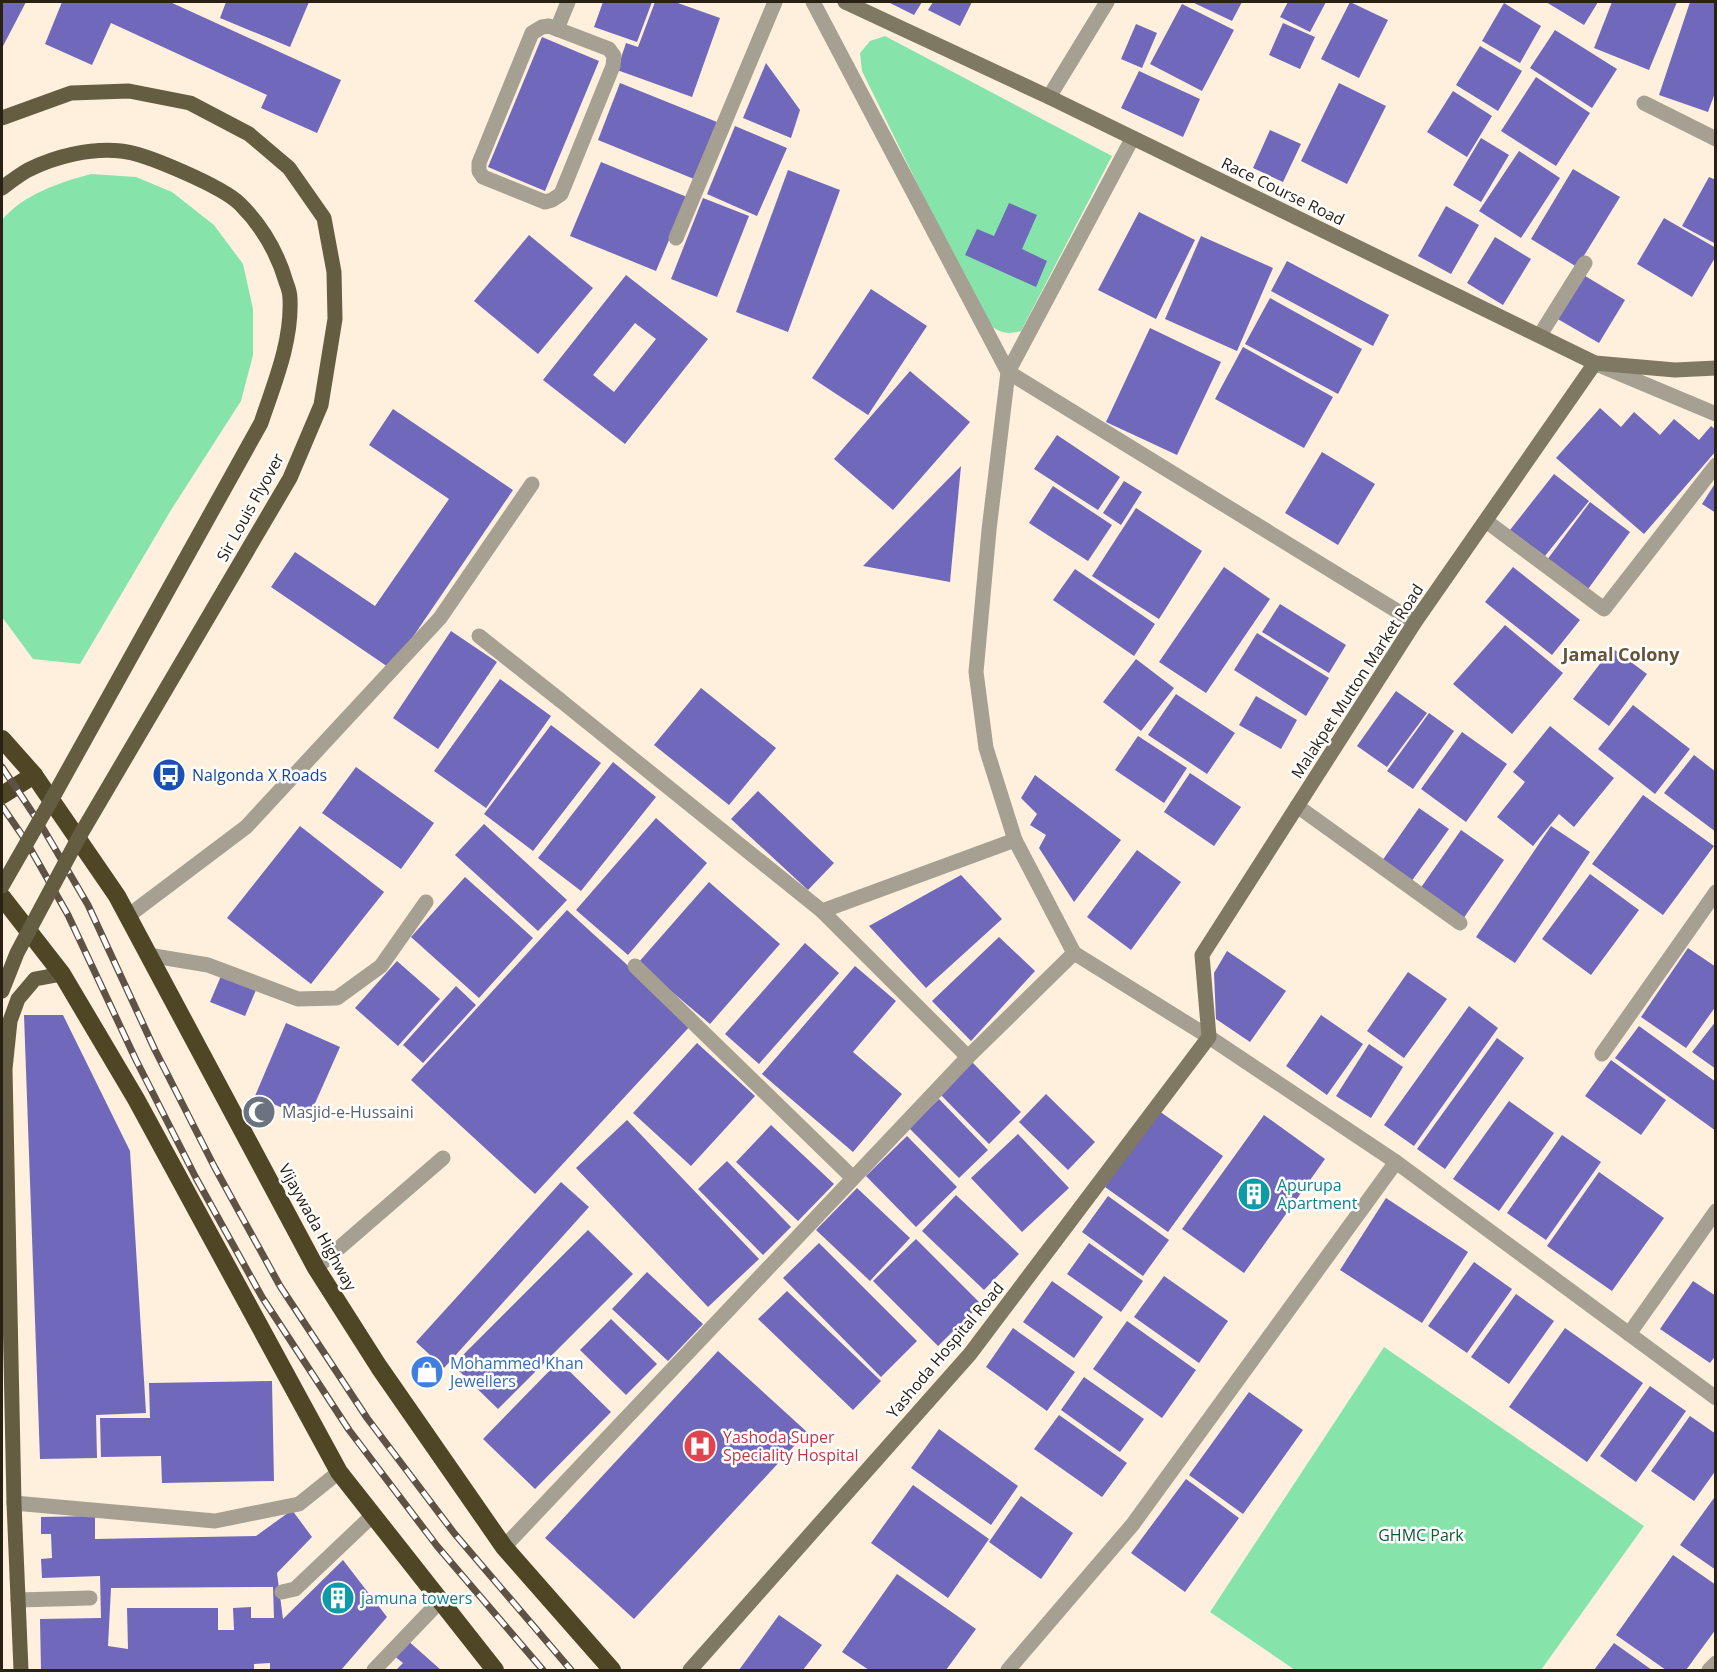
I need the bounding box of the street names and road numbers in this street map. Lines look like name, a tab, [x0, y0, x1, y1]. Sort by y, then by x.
street label: Race Course Road	[1218, 152, 1348, 230]
street label: Sir Louis Flyover	[211, 449, 289, 565]
street label: Malakpet Mutton Market Road	[1286, 580, 1428, 782]
street label: Vijaywada Highway	[274, 1159, 363, 1295]
street label: Yashoda Hospital Road	[881, 1277, 1009, 1423]

